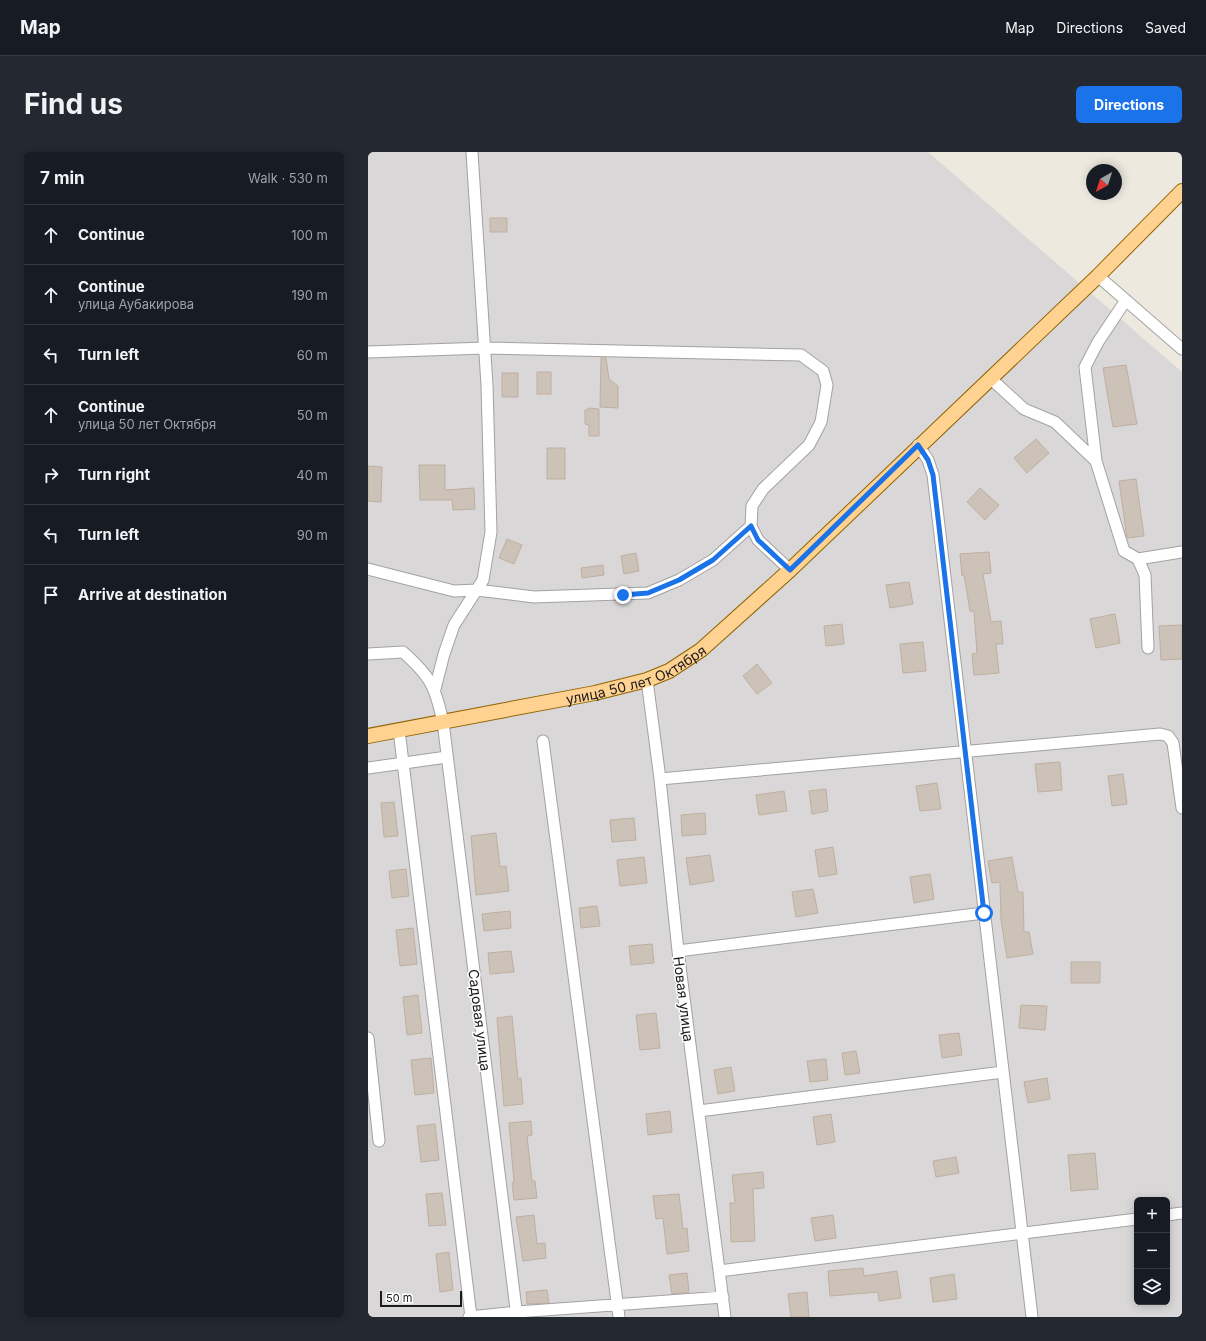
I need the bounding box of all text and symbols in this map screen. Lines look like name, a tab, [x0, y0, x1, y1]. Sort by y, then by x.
text: Map	[20, 16, 61, 39]
text: Map	[1005, 19, 1034, 36]
text: Directions	[1056, 19, 1123, 36]
text: Saved	[1145, 19, 1186, 36]
button: Directions	[1076, 86, 1182, 123]
text: Find us	[24, 87, 123, 121]
north arrow	[1086, 164, 1122, 200]
text: 7 min	[40, 168, 85, 188]
text: Walk · 530 m	[248, 170, 328, 186]
icon: ahead	[40, 224, 62, 246]
text: Continue	[78, 225, 145, 244]
text: 100 m	[291, 227, 328, 243]
text: Continue	[78, 277, 145, 296]
icon: ahead	[40, 284, 62, 306]
text: 190 m	[291, 287, 328, 303]
text: улица Аубакирова	[78, 296, 194, 312]
icon: left	[40, 344, 62, 366]
text: Turn left	[78, 345, 139, 364]
text: 60 m	[297, 347, 328, 363]
text: Continue	[78, 397, 145, 416]
icon: ahead	[40, 404, 62, 426]
text: 50 m	[297, 407, 328, 423]
text: улица 50 лет Октября	[78, 416, 216, 432]
icon: right	[40, 464, 62, 486]
text: Turn right	[78, 465, 150, 484]
text: 40 m	[296, 467, 328, 483]
icon: left	[40, 524, 62, 546]
text: Turn left	[78, 525, 139, 544]
text: 90 m	[297, 527, 328, 543]
icon: arrive	[40, 584, 62, 606]
text: Arrive at destination	[78, 585, 227, 604]
route end	[614, 586, 632, 604]
street label: улица 50 лет Октября	[564, 641, 709, 707]
route start	[975, 904, 993, 922]
street label: Новая улица	[670, 955, 698, 1043]
street label: Садовая улица	[465, 968, 495, 1072]
map controls	[1134, 1197, 1170, 1305]
button: +	[1134, 1197, 1170, 1233]
button: −	[1134, 1233, 1170, 1269]
button: layers	[1134, 1269, 1170, 1305]
scale bar	[380, 1289, 462, 1308]
text: 50 m	[386, 1291, 412, 1305]

